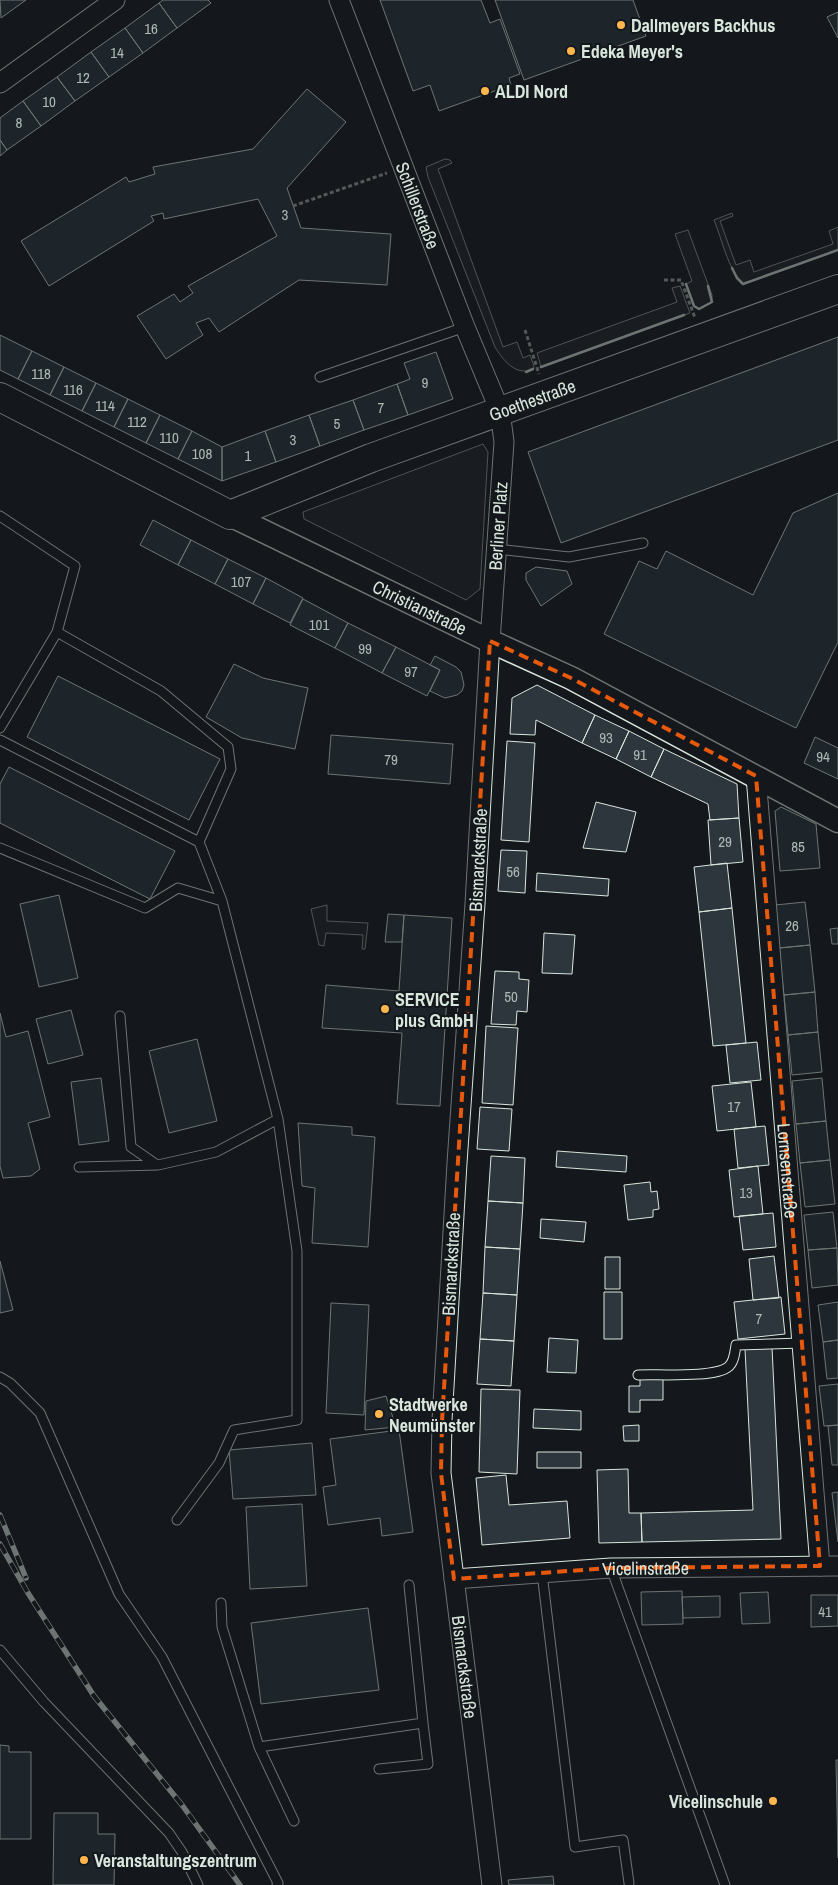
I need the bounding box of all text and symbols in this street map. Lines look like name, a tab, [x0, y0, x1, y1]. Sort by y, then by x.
place label: Dallmeyers Backhus	[631, 13, 775, 38]
house number: 16	[144, 18, 158, 39]
marker: Dallmeyers Backhus	[615, 19, 627, 31]
place label: Edeka Meyer's	[581, 39, 683, 64]
house number: 14	[110, 42, 124, 63]
marker: Edeka Meyer's	[565, 45, 577, 57]
house number: 12	[76, 67, 90, 88]
place label: ALDI Nord	[495, 79, 568, 104]
marker: ALDI Nord	[479, 85, 491, 97]
house number: 10	[42, 91, 56, 112]
house number: 8	[16, 112, 23, 133]
street label: Schillerstraße	[390, 158, 446, 252]
house number: 3	[282, 204, 289, 225]
house number: 118	[31, 363, 51, 384]
house number: 9	[422, 372, 429, 393]
street label: Goethestraße	[485, 373, 579, 427]
house number: 116	[63, 379, 83, 400]
house number: 114	[95, 395, 115, 416]
house number: 7	[378, 397, 385, 418]
house number: 112	[127, 411, 147, 432]
house number: 5	[334, 413, 341, 434]
house number: 110	[159, 427, 179, 448]
house number: 3	[290, 429, 297, 450]
house number: 108	[192, 443, 212, 464]
house number: 1	[245, 445, 252, 466]
street label: Berliner Platz	[482, 481, 514, 571]
house number: 107	[231, 571, 251, 592]
street label: Christianstraße	[369, 574, 471, 640]
house number: 101	[309, 614, 329, 635]
house number: 99	[358, 638, 372, 659]
house number: 97	[404, 661, 418, 682]
house number: 93	[599, 727, 613, 748]
house number: 91	[633, 744, 647, 765]
house number: 94	[816, 746, 830, 767]
house number: 79	[384, 749, 398, 770]
street label: Bismarckstraße	[463, 808, 493, 912]
house number: 29	[718, 831, 732, 852]
house number: 85	[791, 836, 805, 857]
house number: 56	[506, 861, 520, 882]
house number: 26	[785, 915, 799, 936]
house number: 50	[504, 986, 518, 1007]
place label: SERVICE plus GmbH	[395, 987, 474, 1033]
marker: SERVICE plus GmbH	[379, 1003, 391, 1015]
house number: 17	[727, 1096, 741, 1117]
street label: Lornsenstraße	[772, 1122, 804, 1219]
house number: 13	[739, 1182, 753, 1203]
street label: Bismarckstraße	[436, 1212, 466, 1316]
house number: 7	[756, 1308, 763, 1329]
place label: Stadtwerke Neumünster	[389, 1392, 475, 1438]
marker: Stadtwerke Neumünster	[373, 1408, 385, 1420]
street label: Vicelinstraße	[601, 1555, 689, 1581]
house number: 41	[818, 1601, 832, 1622]
street label: Bismarckstraße	[446, 1614, 484, 1720]
place label: Vicelinschule	[669, 1789, 763, 1814]
marker: Vicelinschule	[767, 1795, 779, 1807]
place label: Veranstaltungszentrum	[94, 1848, 257, 1873]
marker: Veranstaltungszentrum	[78, 1854, 90, 1866]

